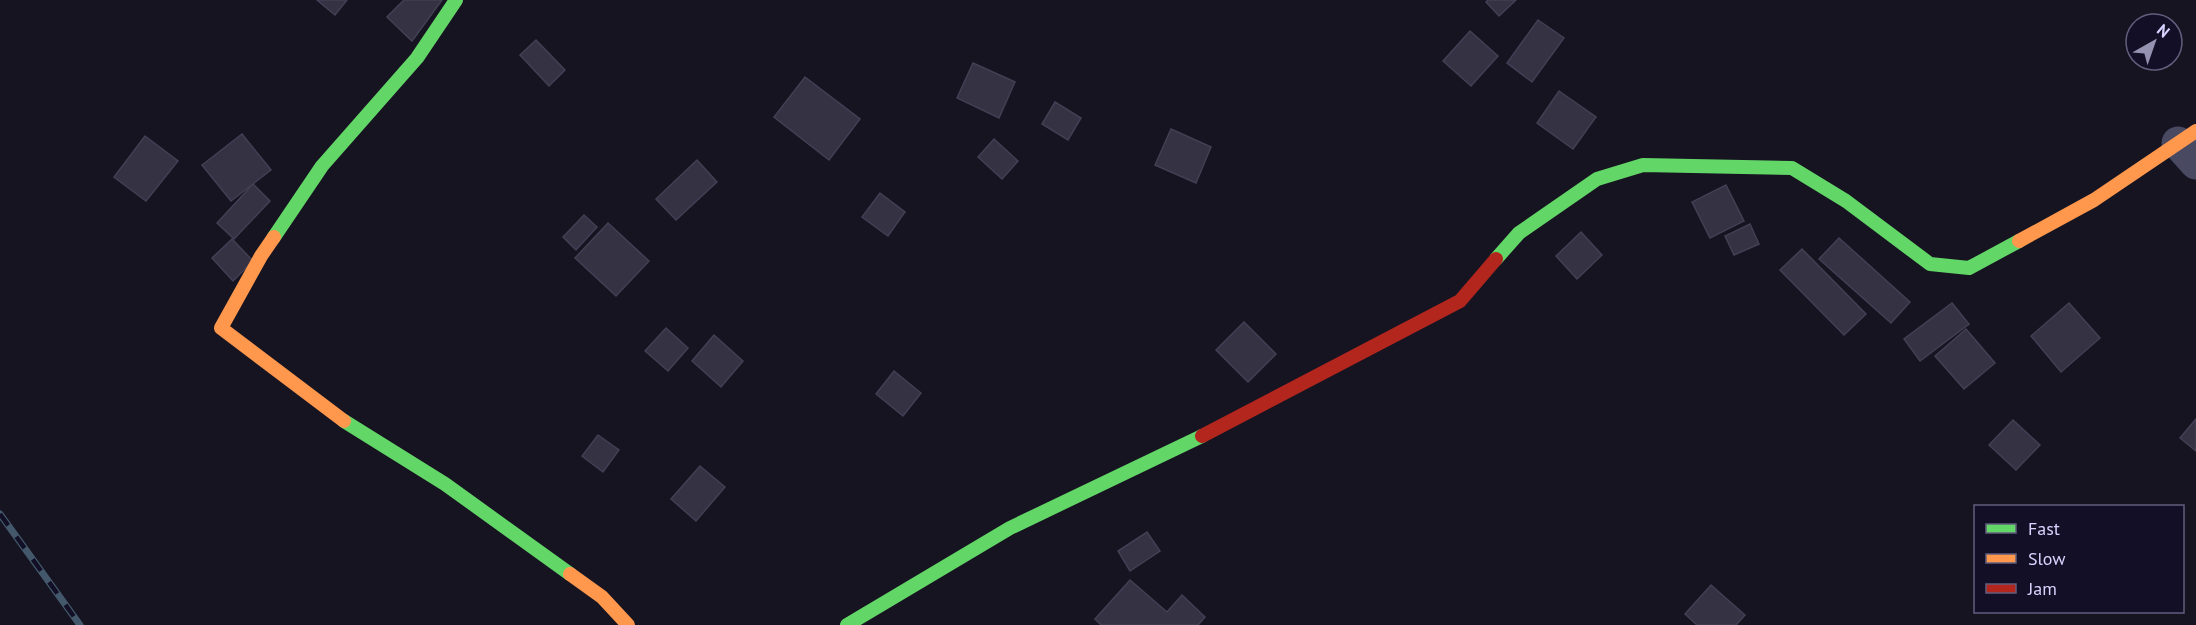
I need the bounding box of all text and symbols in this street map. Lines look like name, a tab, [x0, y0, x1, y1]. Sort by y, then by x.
north arrow	[2124, 12, 2184, 72]
text: N	[2153, 19, 2174, 42]
legend	[1974, 505, 2184, 613]
text: Fast	[2028, 517, 2060, 540]
text: Slow	[2028, 547, 2066, 570]
text: Jam	[2027, 577, 2057, 600]

